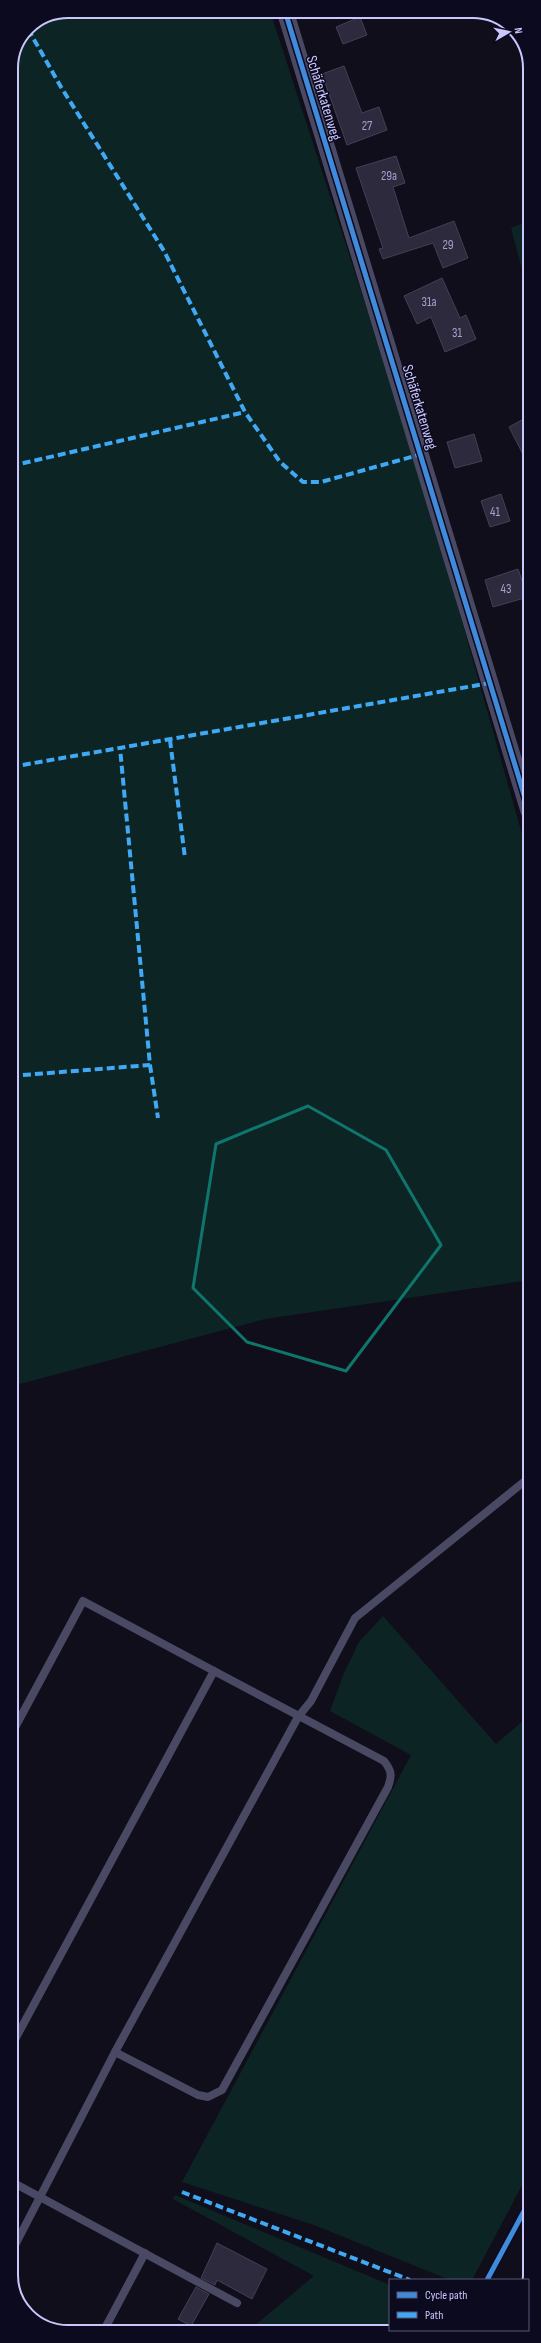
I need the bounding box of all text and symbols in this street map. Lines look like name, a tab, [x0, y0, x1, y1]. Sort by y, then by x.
north arrow	[489, 12, 529, 52]
text: N	[512, 27, 525, 35]
street label: Schäferkatenweg	[302, 53, 345, 143]
house number: 27	[362, 118, 373, 134]
house number: 29a	[381, 168, 397, 184]
house number: 29	[442, 237, 454, 253]
house number: 31a	[421, 294, 437, 310]
house number: 31	[452, 325, 462, 341]
street label: Schäferkatenweg	[398, 362, 441, 452]
house number: 41	[490, 504, 500, 520]
house number: 43	[501, 581, 511, 597]
legend	[389, 2279, 529, 2331]
text: Cycle path	[425, 2288, 467, 2303]
text: Path	[425, 2308, 443, 2323]

